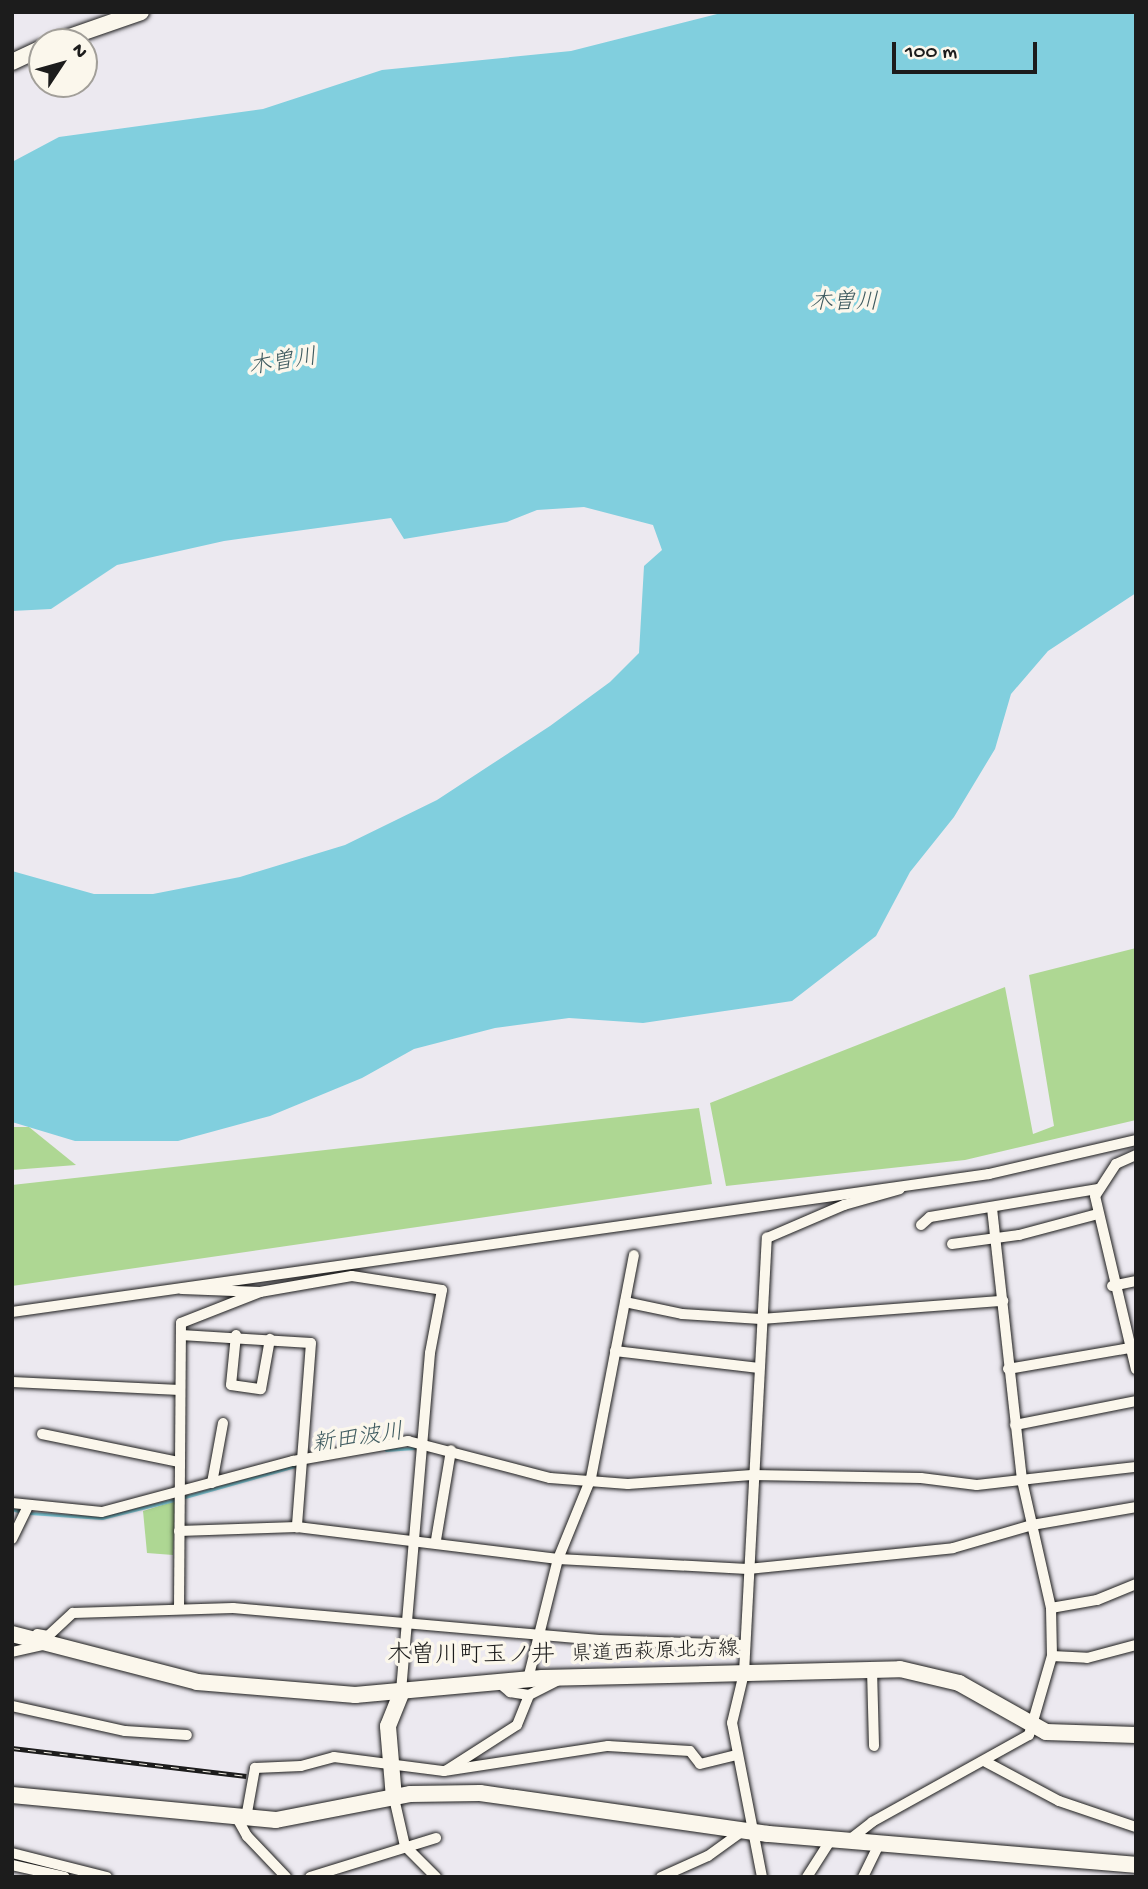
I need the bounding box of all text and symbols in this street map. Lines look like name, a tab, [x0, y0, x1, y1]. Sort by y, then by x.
north arrow	[28, 28, 98, 98]
scale bar	[896, 28, 1041, 72]
text: N	[66, 40, 92, 63]
text: 100 m	[905, 41, 957, 66]
water label: 木曽川	[810, 290, 878, 318]
water label: 木曽川	[247, 345, 319, 383]
water label: 新田波川	[311, 1420, 405, 1460]
street label: 県道西萩原北方線	[571, 1638, 739, 1670]
district label: 木曽川町玉ノ井	[387, 1643, 555, 1671]

